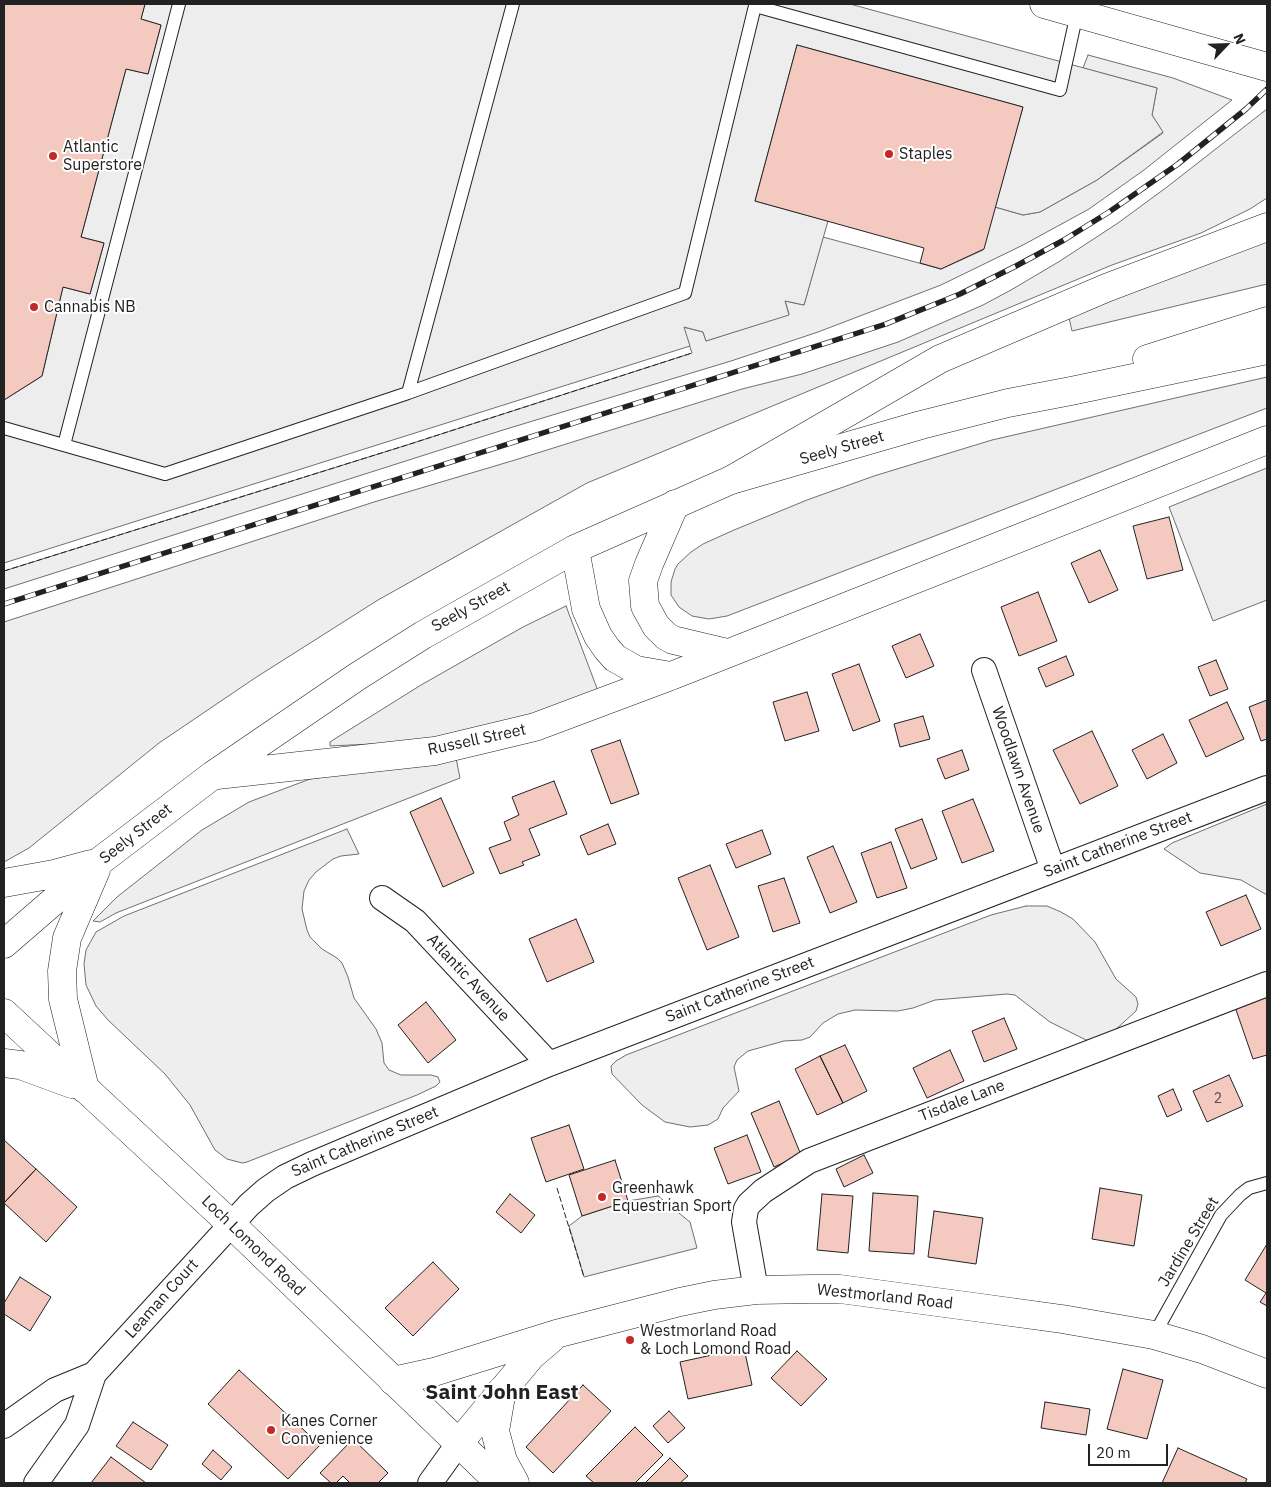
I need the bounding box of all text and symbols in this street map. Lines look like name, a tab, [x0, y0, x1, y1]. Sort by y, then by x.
north arrow	[1201, 20, 1251, 70]
text: N	[1229, 31, 1250, 47]
place label: Atlantic Superstore	[63, 137, 142, 175]
place label: Staples	[899, 144, 953, 164]
marker: Staples	[883, 148, 895, 160]
marker: Atlantic Superstore	[47, 150, 59, 162]
place label: Cannabis NB	[44, 297, 136, 317]
marker: Cannabis NB	[28, 301, 40, 313]
street label: Seely Street	[798, 427, 886, 469]
street label: Seely Street	[428, 578, 514, 636]
street label: Woodlawn Avenue	[987, 704, 1049, 836]
street label: Russell Street	[426, 720, 528, 760]
street label: Seely Street	[96, 800, 176, 868]
street label: Saint Catherine Street	[1041, 808, 1195, 882]
street label: Atlantic Avenue	[423, 930, 513, 1026]
street label: Saint Catherine Street	[663, 953, 817, 1027]
street label: Tisdale Lane	[917, 1076, 1007, 1126]
house number: 2	[1214, 1091, 1222, 1107]
street label: Saint Catherine Street	[289, 1102, 441, 1182]
place label: Greenhawk Equestrian Sport	[612, 1178, 732, 1216]
marker: Greenhawk Equestrian Sport	[596, 1191, 608, 1203]
street label: Loch Lomond Road	[197, 1192, 309, 1300]
street label: Jardine Street	[1155, 1194, 1223, 1290]
street label: Leaman Court	[121, 1255, 203, 1343]
street label: Westmorland Road	[816, 1280, 954, 1314]
place label: Westmorland Road & Loch Lomond Road	[640, 1321, 791, 1359]
marker: Westmorland Road & Loch Lomond Road	[624, 1334, 636, 1346]
district label: Saint John East	[425, 1380, 579, 1406]
place label: Kanes Corner Convenience	[281, 1411, 377, 1449]
marker: Kanes Corner Convenience	[265, 1424, 277, 1436]
scale bar	[1091, 1434, 1171, 1466]
text: 20 m	[1096, 1443, 1131, 1462]

